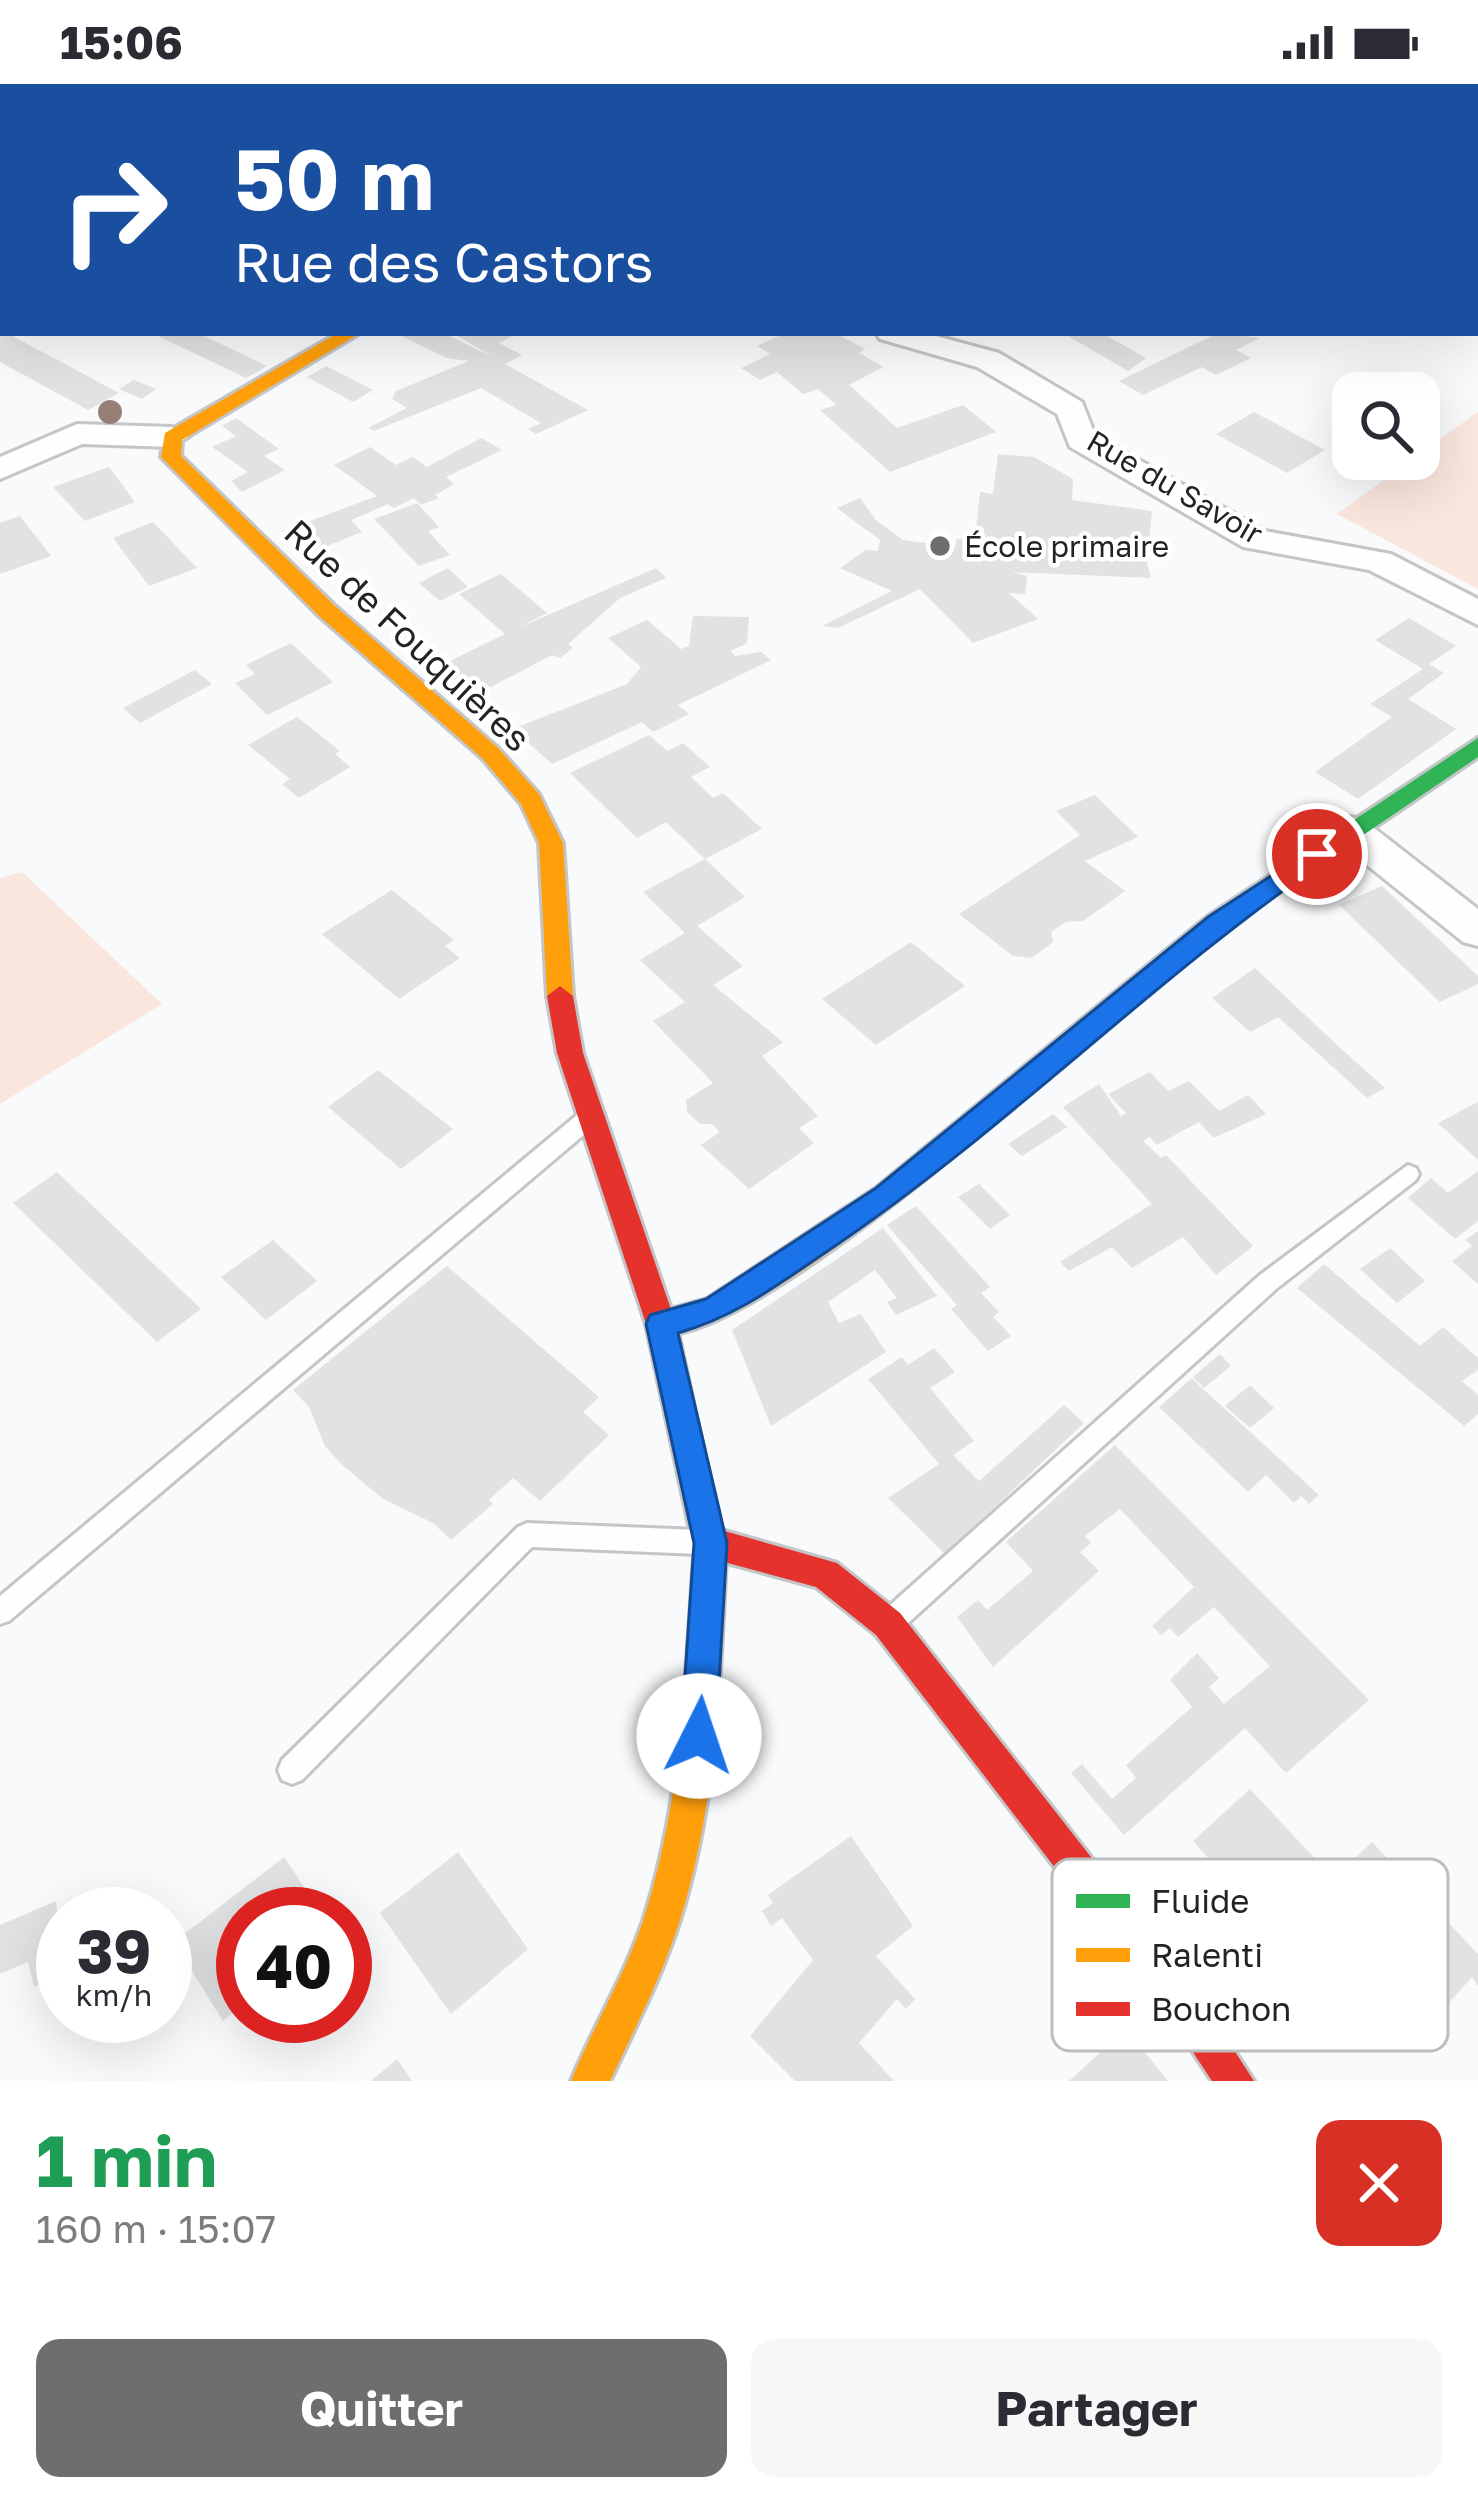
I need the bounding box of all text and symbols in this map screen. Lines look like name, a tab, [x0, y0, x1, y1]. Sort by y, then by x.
text: 15:06	[60, 15, 183, 69]
text: 50 m	[234, 128, 434, 228]
icon: right	[36, 132, 192, 288]
text: Rue des Castors	[234, 229, 653, 294]
map controls	[1332, 372, 1440, 480]
button: search	[1332, 372, 1440, 480]
street label: Rue du Savoir	[1081, 422, 1269, 552]
street label: Rue de Fouquières	[276, 510, 540, 760]
place label: École primaire	[964, 528, 1169, 564]
marker: École primaire	[927, 533, 953, 559]
pin	[1266, 803, 1368, 905]
icon: arrive	[1284, 821, 1350, 887]
position arrow	[636, 1673, 762, 1799]
legend	[1052, 1859, 1448, 2051]
text: Fluide	[1151, 1881, 1249, 1920]
speed limit sign: 40	[216, 1887, 372, 2043]
text: 39	[77, 1914, 151, 1986]
text: Ralenti	[1151, 1935, 1263, 1974]
text: km/h	[76, 1977, 152, 2013]
text: Bouchon	[1151, 1989, 1291, 2028]
text: 1 min	[36, 2116, 217, 2203]
button: close	[1316, 2120, 1442, 2246]
text: 160 m · 15:07	[36, 2205, 276, 2252]
button: Quitter	[36, 2339, 727, 2477]
button: Partager	[751, 2339, 1442, 2477]

